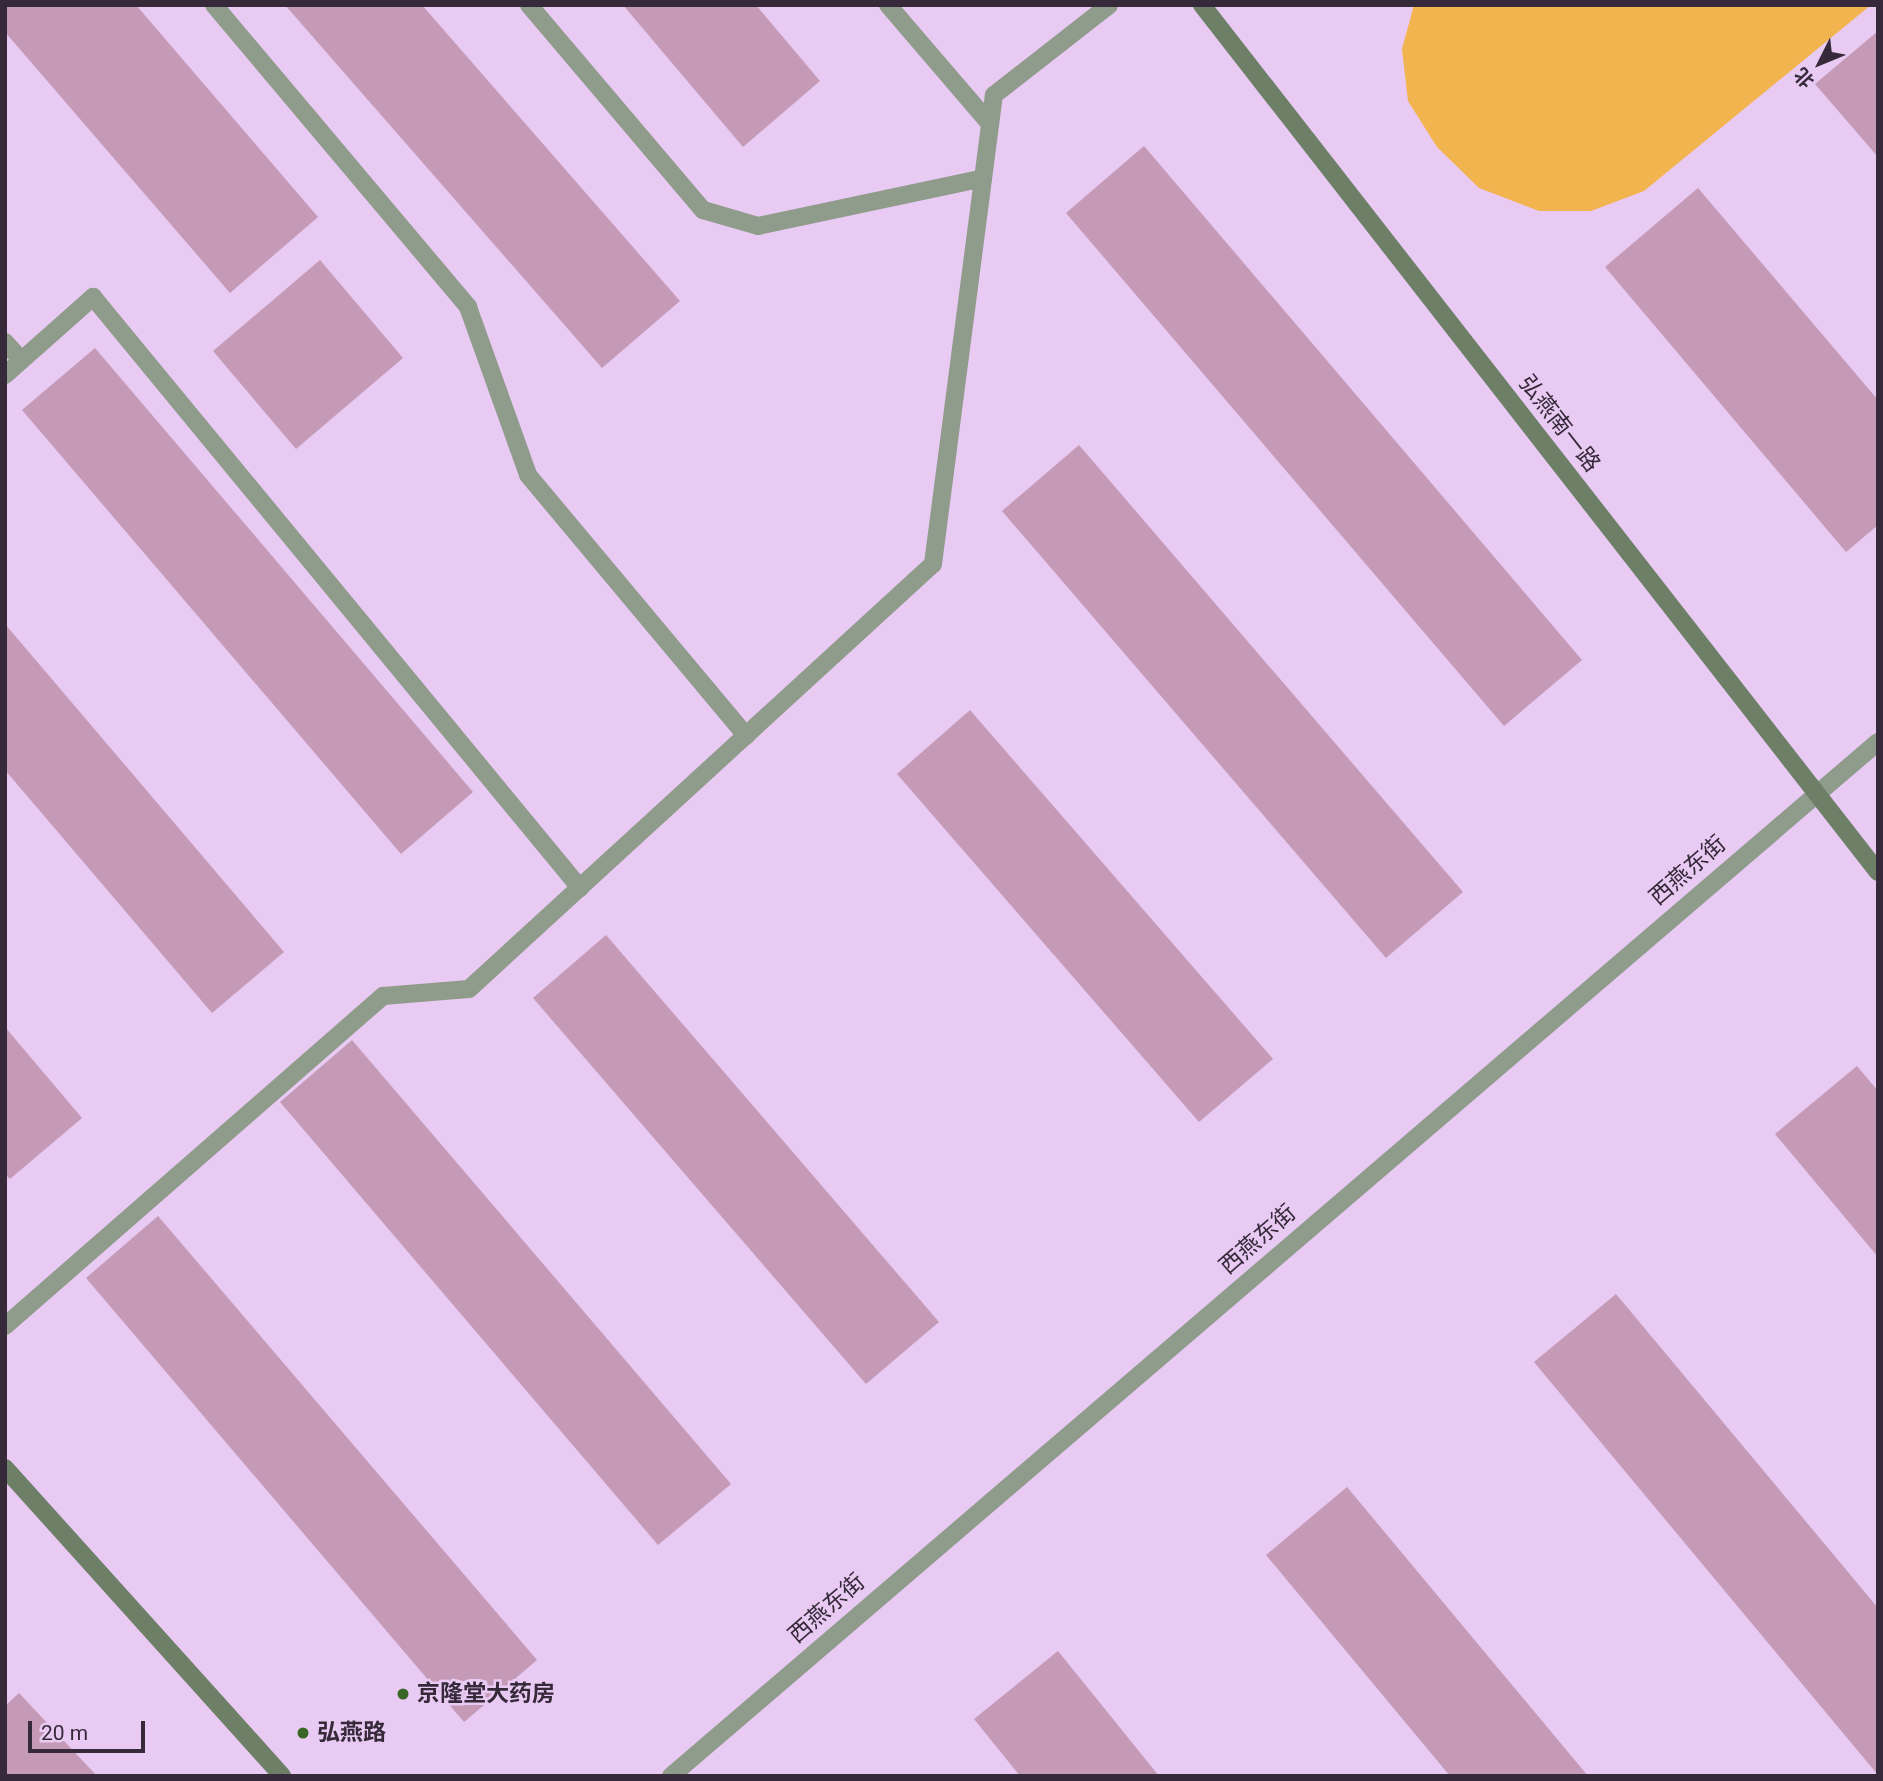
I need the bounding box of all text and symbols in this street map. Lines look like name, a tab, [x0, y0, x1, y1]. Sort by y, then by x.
north arrow	[1785, 28, 1855, 98]
text: 北	[1789, 63, 1819, 92]
street label: 弘燕南一路	[1513, 370, 1605, 478]
street label: 西燕东街	[1644, 830, 1732, 912]
street label: 西燕东街	[1214, 1199, 1302, 1281]
street label: 西燕东街	[783, 1568, 871, 1650]
place label: 京隆堂大药房	[417, 1680, 555, 1708]
marker: 京隆堂大药房	[395, 1686, 411, 1702]
scale bar	[32, 1708, 149, 1752]
place label: 弘燕路	[317, 1719, 386, 1747]
text: 20 m	[41, 1721, 88, 1745]
marker: 弘燕路	[295, 1725, 311, 1741]

